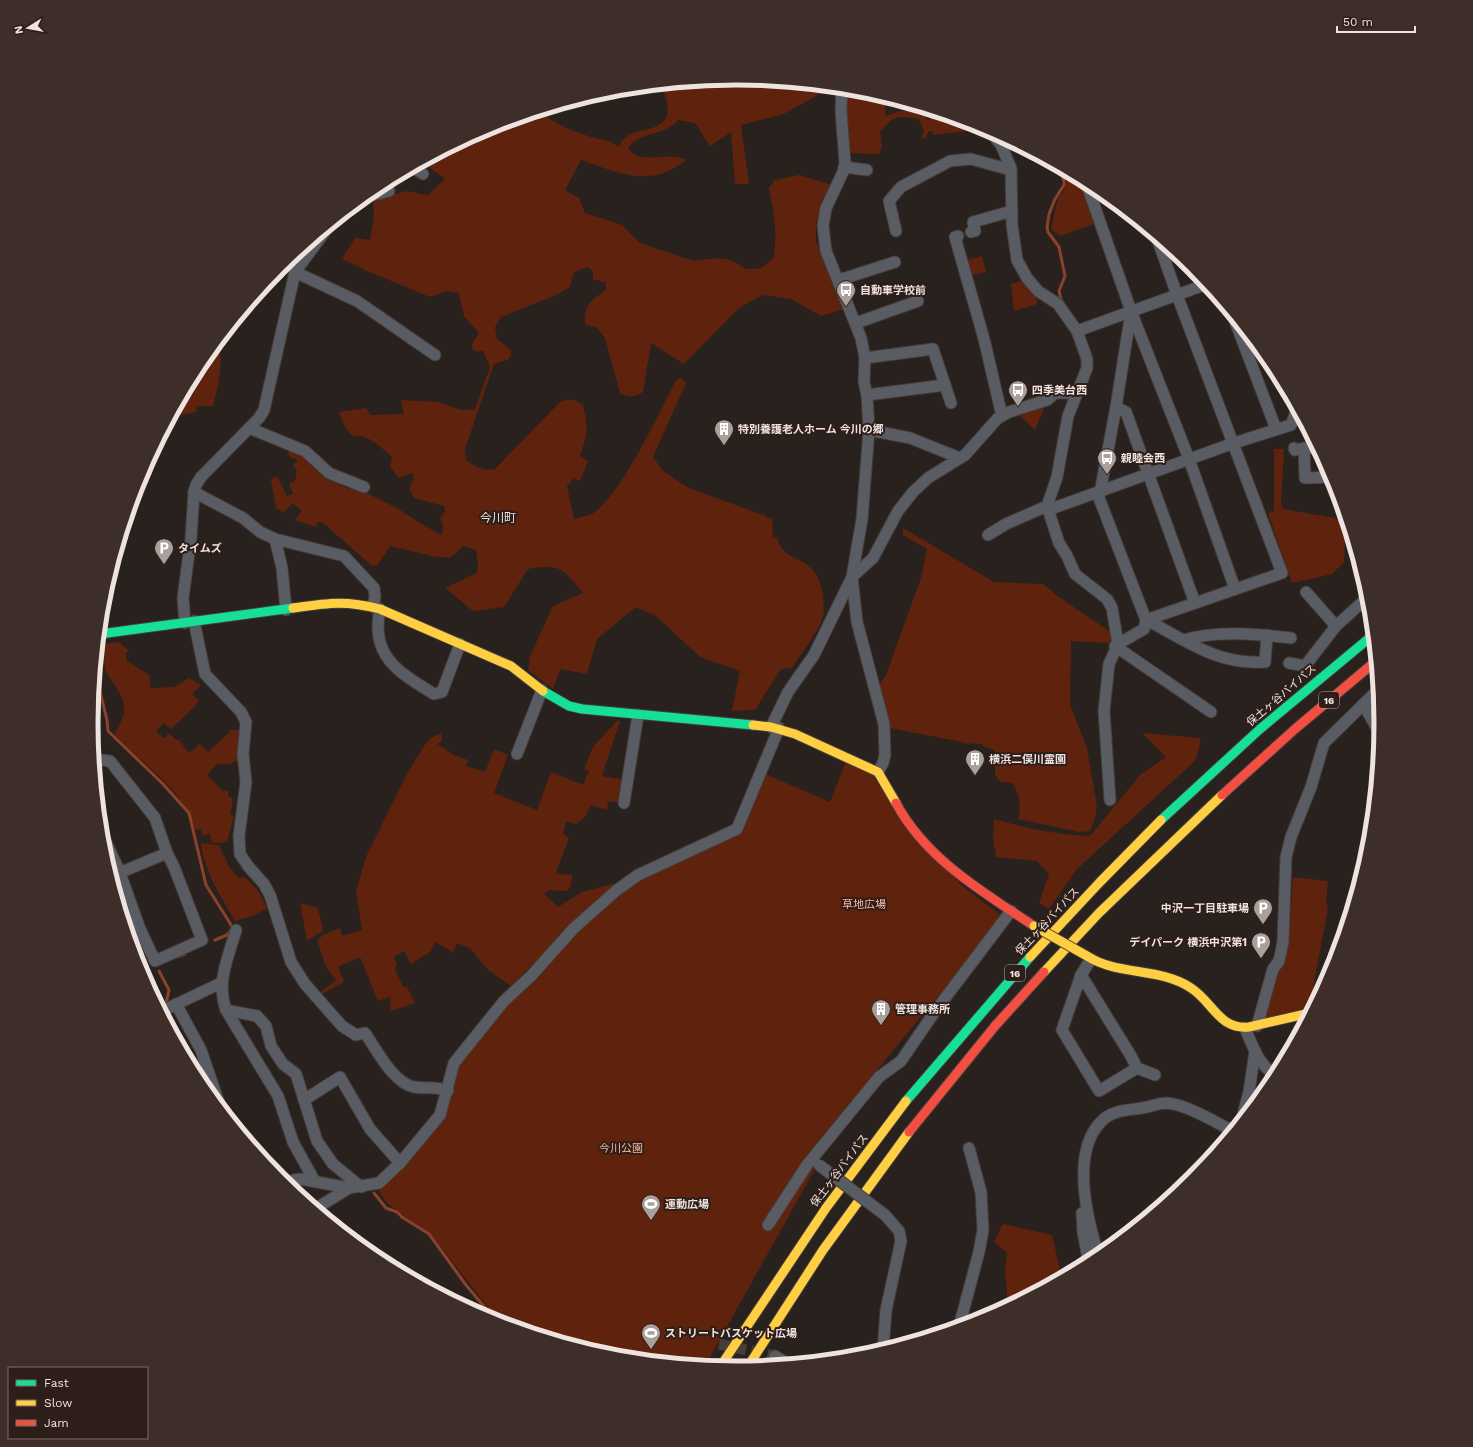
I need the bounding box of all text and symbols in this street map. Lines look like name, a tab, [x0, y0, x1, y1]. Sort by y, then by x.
north arrow	[8, 8, 48, 48]
scale bar	[1337, 8, 1415, 34]
text: 50 m	[1343, 15, 1373, 29]
text: N	[12, 25, 26, 35]
bus stop icon: 自動車学校前	[835, 279, 857, 307]
place label: 自動車学校前	[860, 284, 926, 297]
bus stop icon: 四季美台西	[1007, 379, 1029, 407]
place label: 四季美台西	[1032, 384, 1087, 397]
building icon: 特別養護老人ホーム 今川の郷	[713, 418, 735, 446]
place label: 特別養護老人ホーム 今川の郷	[738, 423, 884, 436]
bus stop icon: 親睦会西	[1096, 447, 1118, 475]
place label: 親睦会西	[1121, 452, 1165, 465]
district label: 今川町	[480, 511, 516, 525]
parking icon: タイムズ	[153, 537, 175, 565]
place label: タイムズ	[178, 542, 222, 555]
street label: 保土ヶ谷バイパス	[1244, 662, 1319, 729]
road number: 16	[1319, 692, 1339, 708]
building icon: 横浜二俣川霊園	[964, 748, 986, 776]
place label: 横浜二俣川霊園	[989, 753, 1066, 766]
street label: 保土ヶ谷バイパス	[1013, 885, 1082, 958]
parking icon: 中沢一丁目駐車場	[1252, 897, 1274, 925]
park label: 草地広場	[842, 898, 886, 911]
place label: 中沢一丁目駐車場	[1161, 902, 1249, 915]
parking icon: デイパーク 横浜中沢第1	[1250, 931, 1272, 959]
place label: デイパーク 横浜中沢第1	[1129, 936, 1247, 949]
road number: 16	[1005, 965, 1025, 981]
building icon: 管理事務所	[870, 998, 892, 1026]
place label: 管理事務所	[895, 1003, 950, 1016]
street label: 保土ヶ谷バイパス	[808, 1131, 871, 1209]
park label: 今川公園	[599, 1142, 643, 1155]
sports icon: 運動広場	[640, 1193, 662, 1221]
place label: 運動広場	[665, 1198, 709, 1211]
sports icon: ストリートバスケット広場	[640, 1322, 662, 1350]
place label: ストリートバスケット広場	[665, 1327, 797, 1340]
legend	[8, 1367, 148, 1439]
text: Fast	[44, 1376, 69, 1390]
text: Slow	[44, 1396, 72, 1410]
text: Jam	[44, 1416, 69, 1430]

